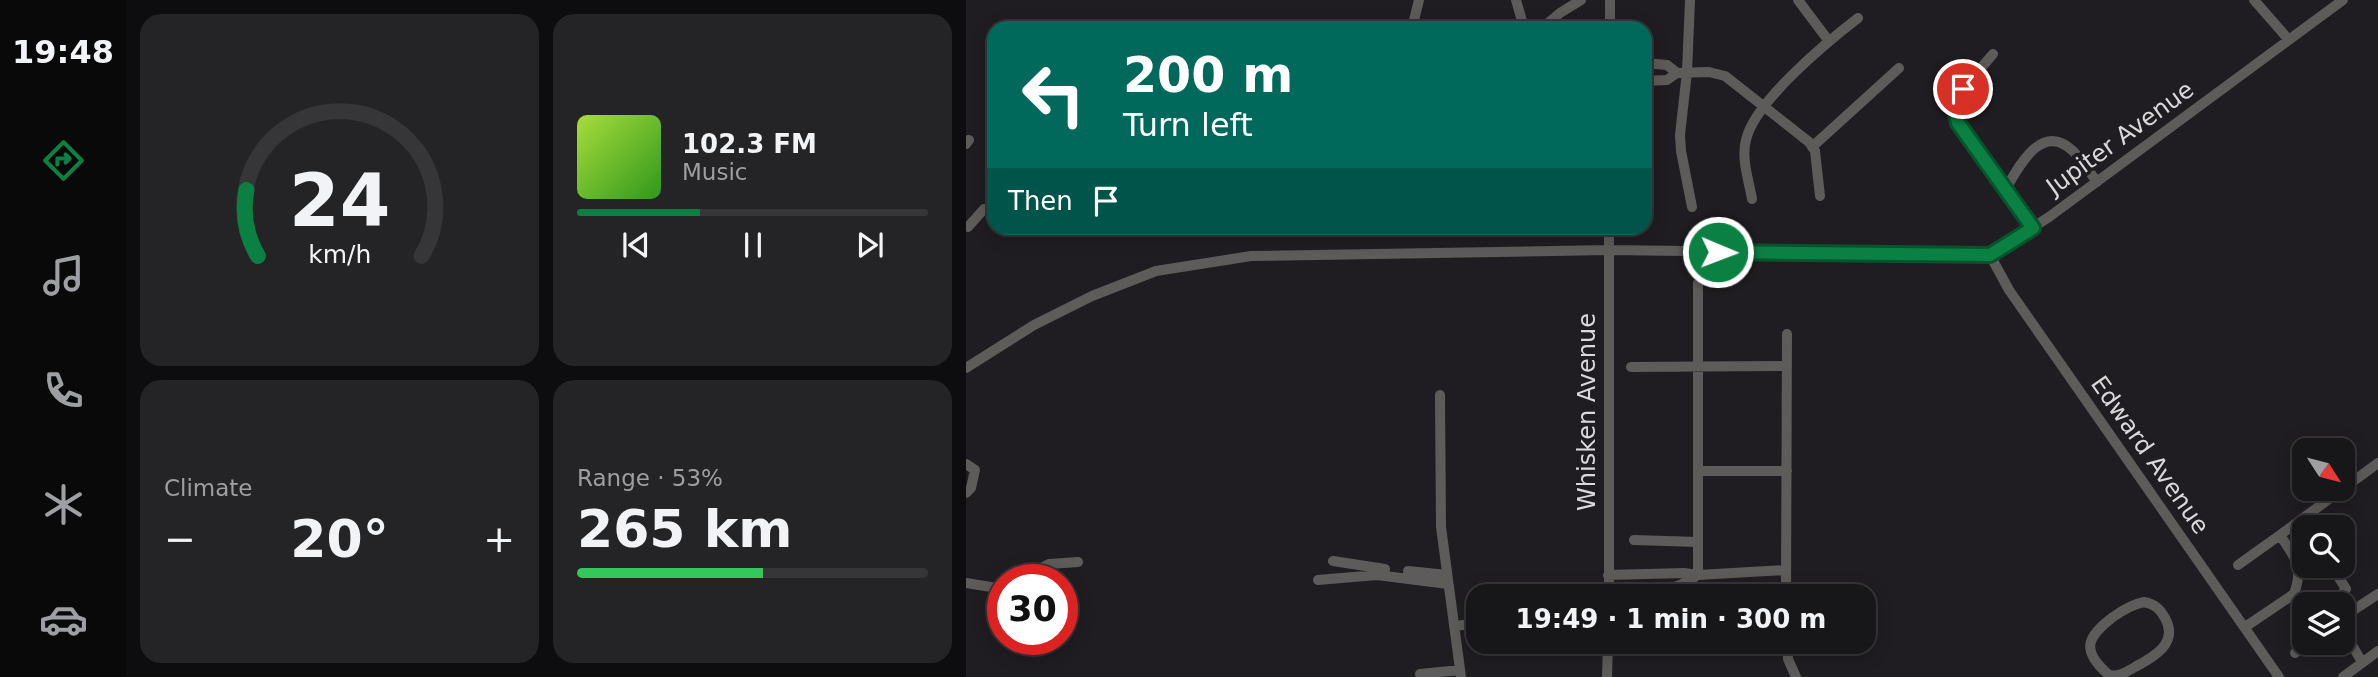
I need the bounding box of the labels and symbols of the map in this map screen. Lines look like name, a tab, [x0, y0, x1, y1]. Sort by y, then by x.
pin	[1933, 59, 1993, 119]
street label: Jupiter Avenue	[2039, 75, 2199, 202]
position arrow	[1681, 215, 1755, 289]
street label: Whisken Avenue	[1573, 313, 1601, 511]
street label: Edward Avenue	[2085, 371, 2215, 539]
north arrow	[2292, 438, 2356, 500]
speed limit sign: 30	[987, 564, 1078, 655]

